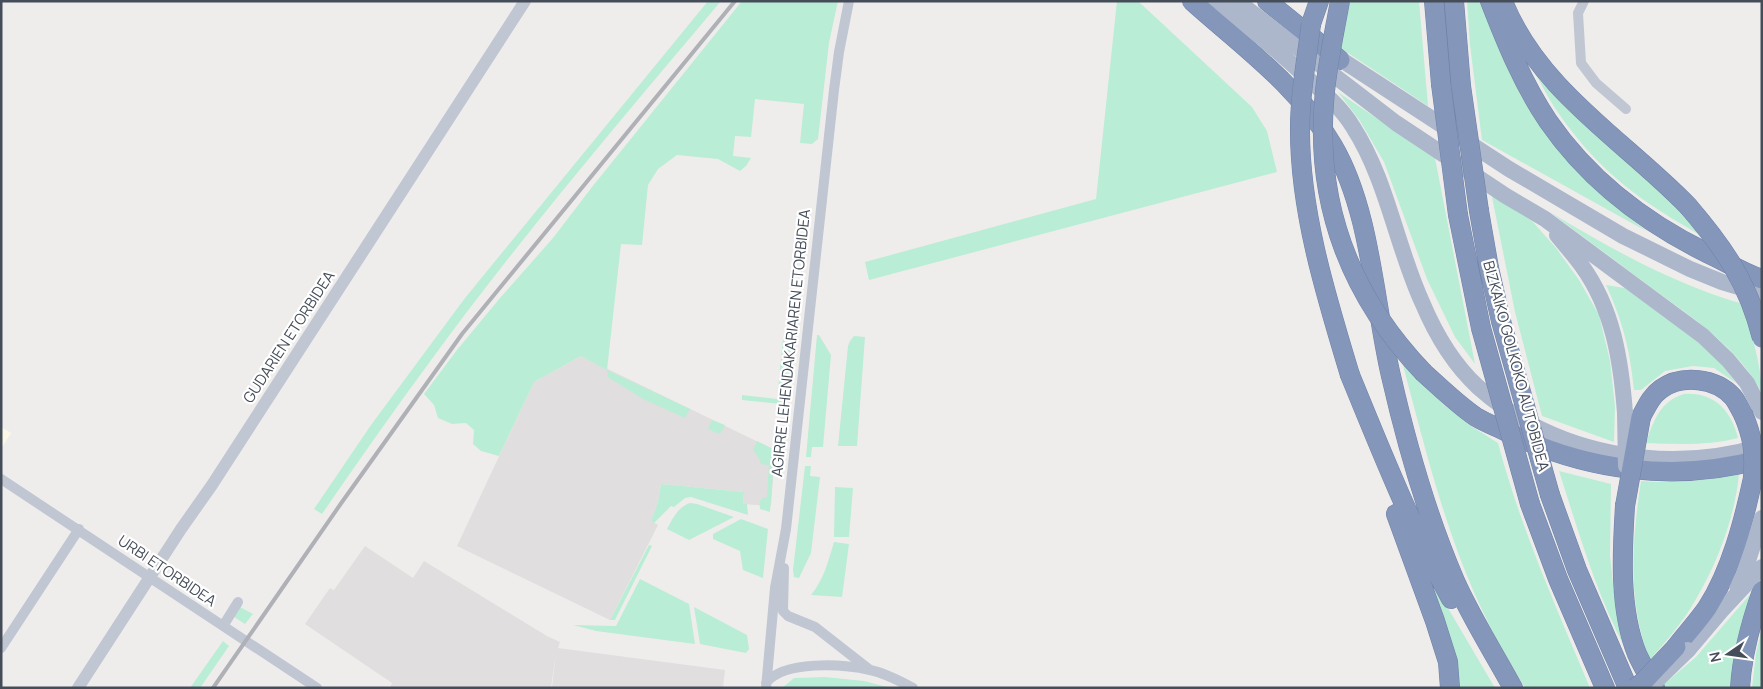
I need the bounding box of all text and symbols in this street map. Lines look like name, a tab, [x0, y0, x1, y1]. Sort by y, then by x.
street label: AGIRRE LEHENDAKARIAREN ETORBIDEA	[766, 208, 815, 478]
street label: BIZKAIKO GOLKOKO AUTOBIDEA	[1478, 258, 1555, 474]
street label: GUDARIEN ETORBIDEA	[238, 266, 340, 407]
street label: URBI ETORBIDEA	[114, 530, 221, 612]
north arrow	[1703, 629, 1753, 679]
text: N	[1704, 650, 1725, 664]

